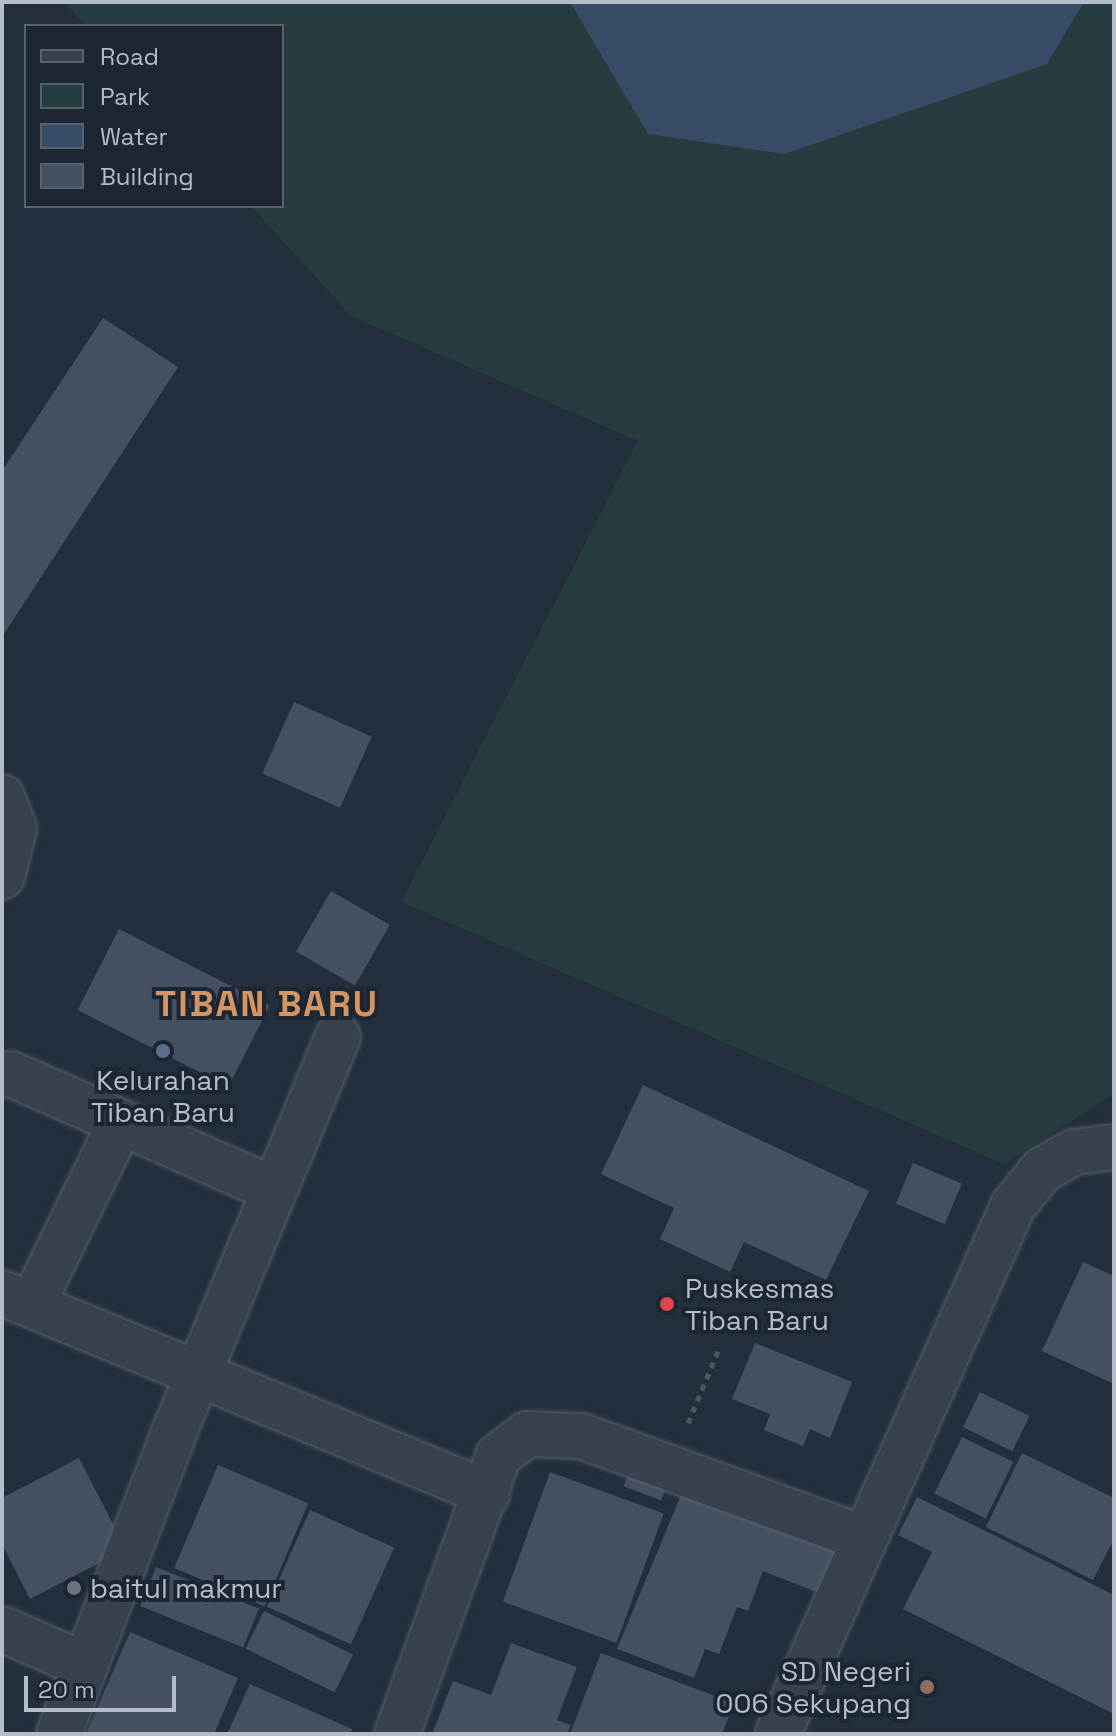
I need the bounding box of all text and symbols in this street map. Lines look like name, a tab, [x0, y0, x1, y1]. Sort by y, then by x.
legend	[24, 24, 284, 208]
text: Road	[100, 41, 159, 72]
text: Park	[100, 81, 150, 112]
text: Water	[100, 121, 168, 152]
text: Building	[100, 161, 194, 192]
district label: TIBAN BARU	[155, 983, 379, 1027]
marker: Kelurahan Tiban Baru	[154, 1042, 172, 1060]
place label: Kelurahan Tiban Baru	[91, 1063, 235, 1129]
place label: Puskesmas Tiban Baru	[685, 1271, 834, 1337]
marker: Puskesmas Tiban Baru	[656, 1293, 678, 1315]
place label: baitul makmur	[90, 1571, 282, 1605]
marker: baitul makmur	[65, 1579, 83, 1597]
place label: SD Negeri 006 Sekupang	[716, 1654, 911, 1720]
scale bar	[28, 1660, 180, 1710]
text: 20 m	[38, 1674, 95, 1705]
marker: SD Negeri 006 Sekupang	[918, 1678, 936, 1696]

